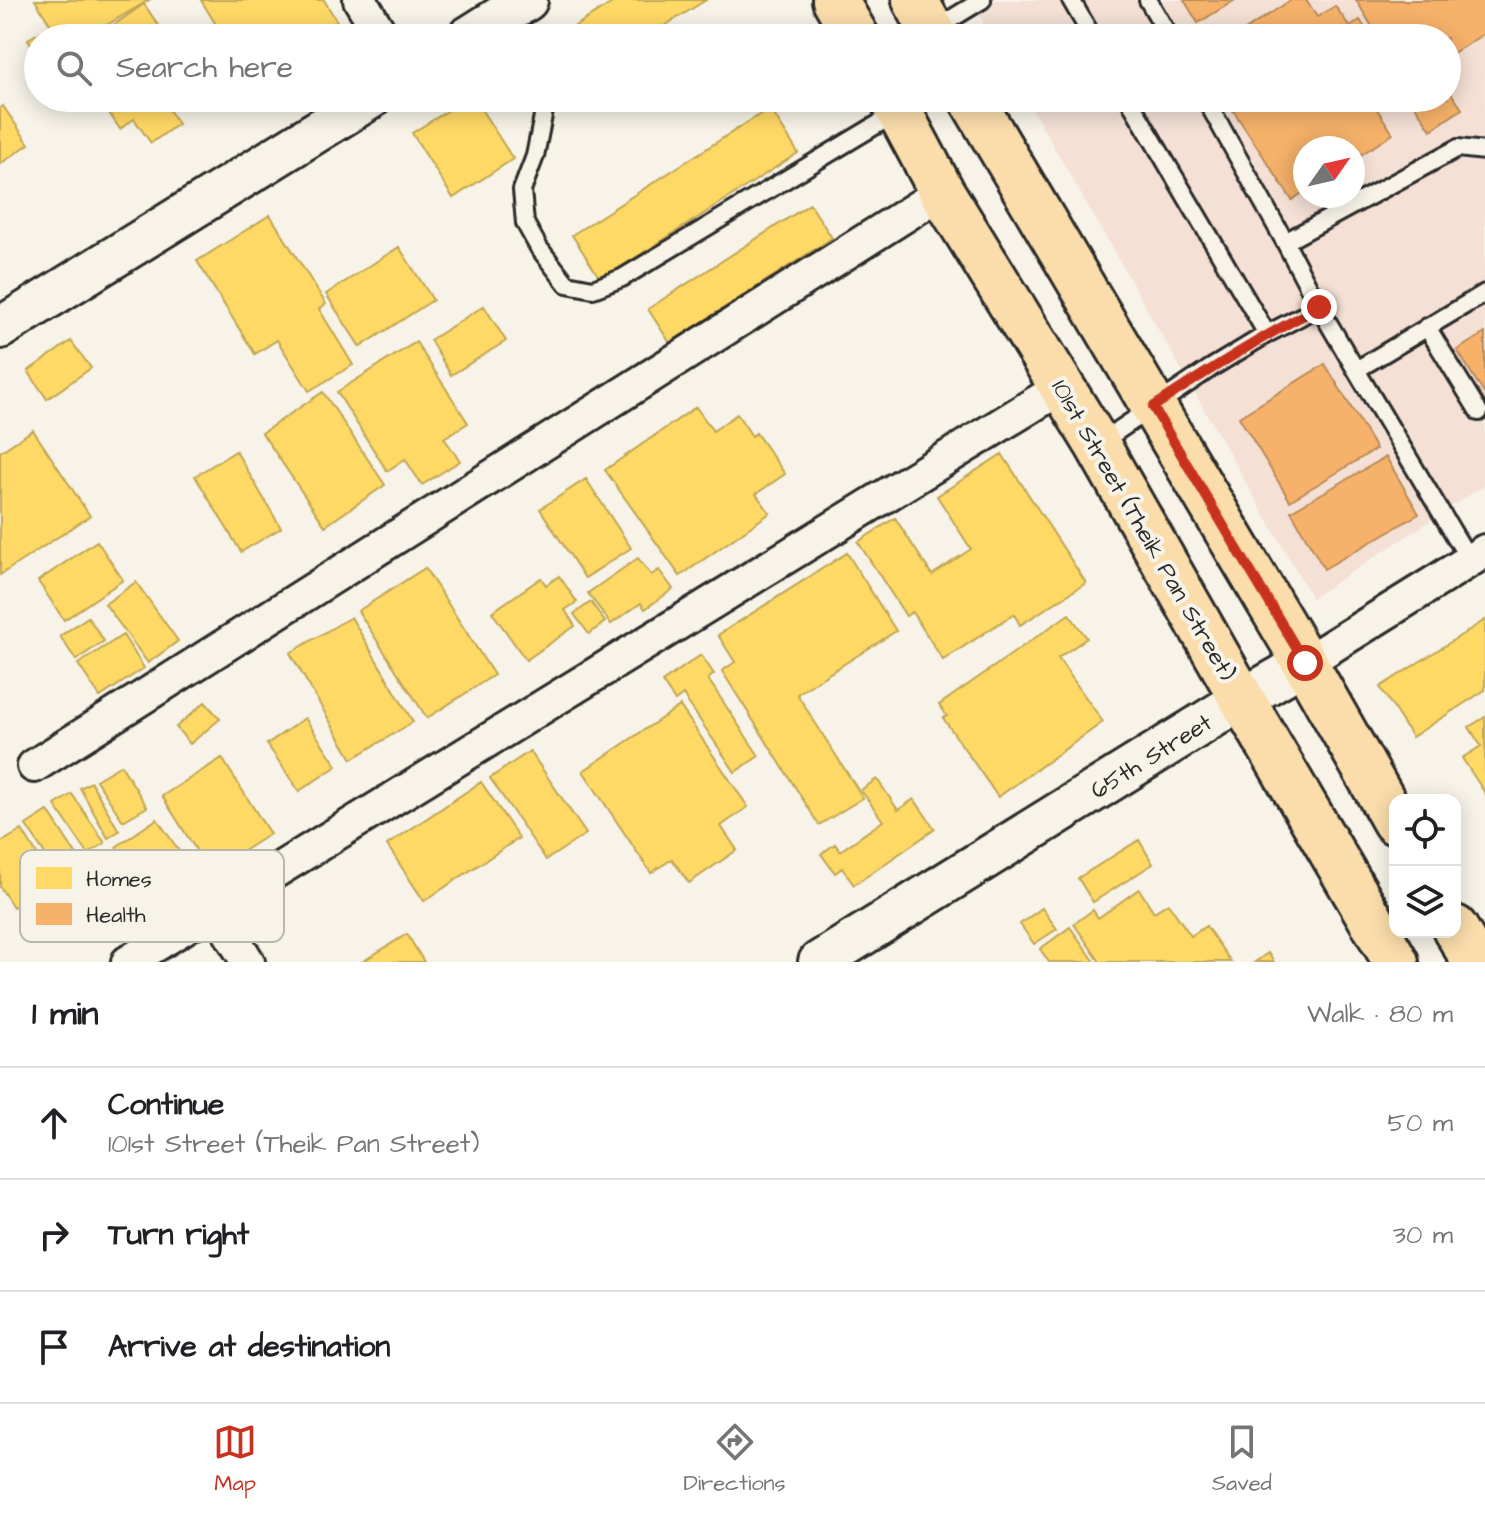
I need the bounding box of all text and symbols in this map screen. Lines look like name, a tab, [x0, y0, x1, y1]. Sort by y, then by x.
search box	[24, 24, 1461, 112]
icon: search	[52, 46, 96, 90]
text: Search here	[116, 47, 293, 89]
north arrow	[1293, 136, 1365, 208]
route end	[1301, 289, 1337, 325]
street label: 101st Street (Theik Pan Street)	[1043, 374, 1244, 687]
route start	[1287, 645, 1323, 681]
street label: 65th Street	[1084, 706, 1219, 808]
map controls	[1389, 794, 1461, 938]
button: locate	[1389, 794, 1461, 866]
legend	[20, 850, 284, 942]
text: Homes	[86, 864, 152, 895]
button: layers	[1389, 866, 1461, 938]
text: Health	[86, 900, 146, 931]
text: 1 min	[32, 990, 99, 1038]
text: Walk · 80 m	[1307, 996, 1453, 1032]
text: Continue	[108, 1084, 224, 1126]
icon: ahead	[32, 1101, 76, 1145]
text: 50 m	[1388, 1105, 1453, 1141]
text: 101st Street (Theik Pan Street)	[108, 1126, 479, 1162]
icon: right	[32, 1213, 76, 1257]
text: Turn right	[108, 1214, 249, 1256]
text: 30 m	[1393, 1217, 1453, 1253]
icon: arrive	[32, 1325, 76, 1369]
text: Arrive at destination	[108, 1326, 390, 1368]
tab: Map	[213, 1420, 257, 1499]
tab: Directions	[683, 1420, 786, 1499]
tab: Saved	[1212, 1420, 1272, 1499]

